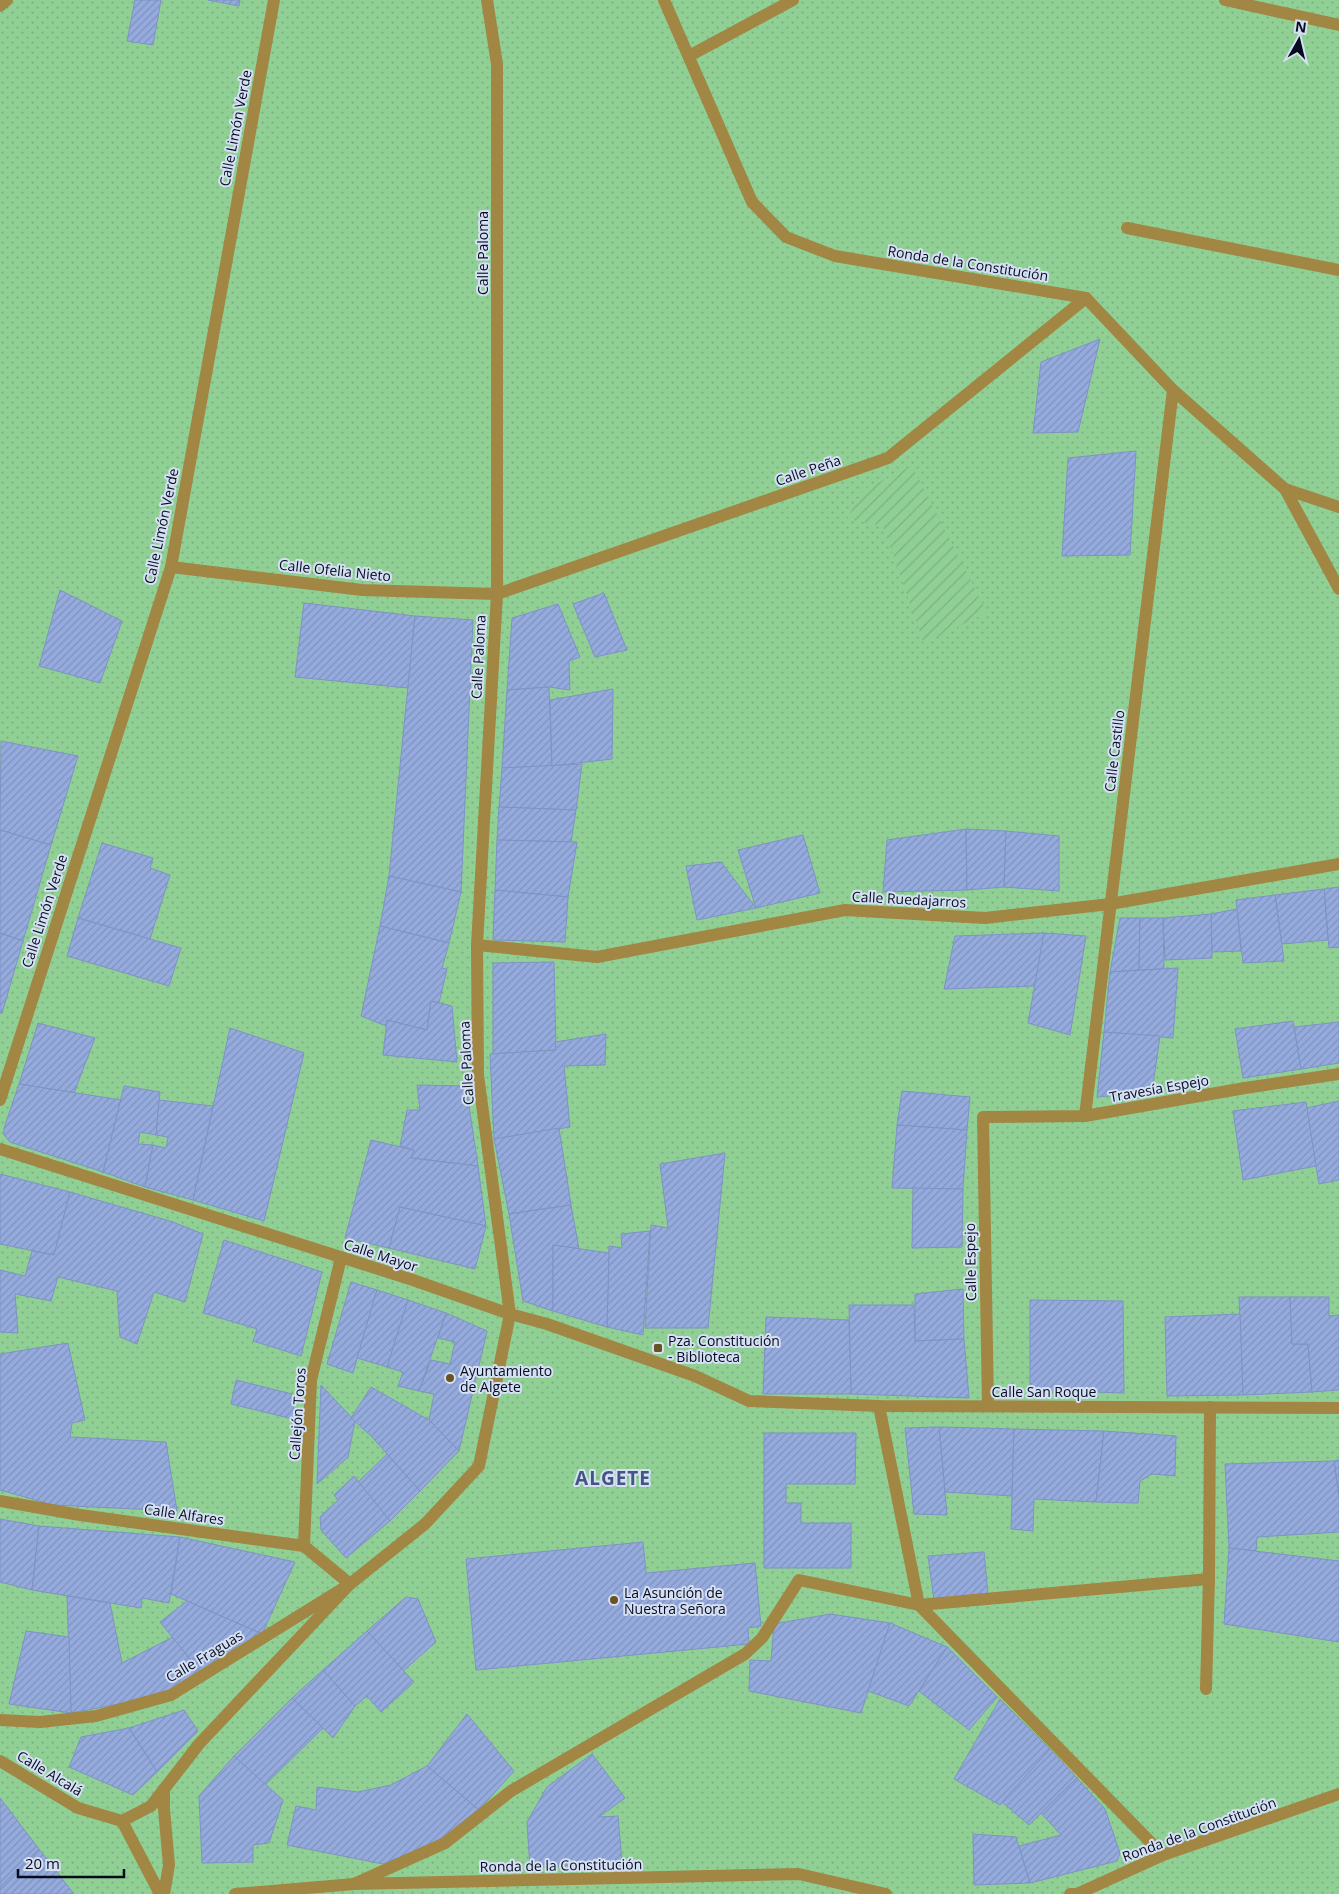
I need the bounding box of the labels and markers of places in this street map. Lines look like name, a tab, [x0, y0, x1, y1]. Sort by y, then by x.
place label: Pza. Constitución - Biblioteca	[668, 1331, 780, 1366]
marker: Pza. Constitución - Biblioteca	[652, 1342, 664, 1354]
place label: Ayuntamiento de Algete	[460, 1361, 552, 1396]
marker: Ayuntamiento de Algete	[444, 1372, 456, 1384]
place label: La Asunción de Nuestra Señora	[624, 1583, 726, 1618]
marker: La Asunción de Nuestra Señora	[608, 1594, 620, 1606]

